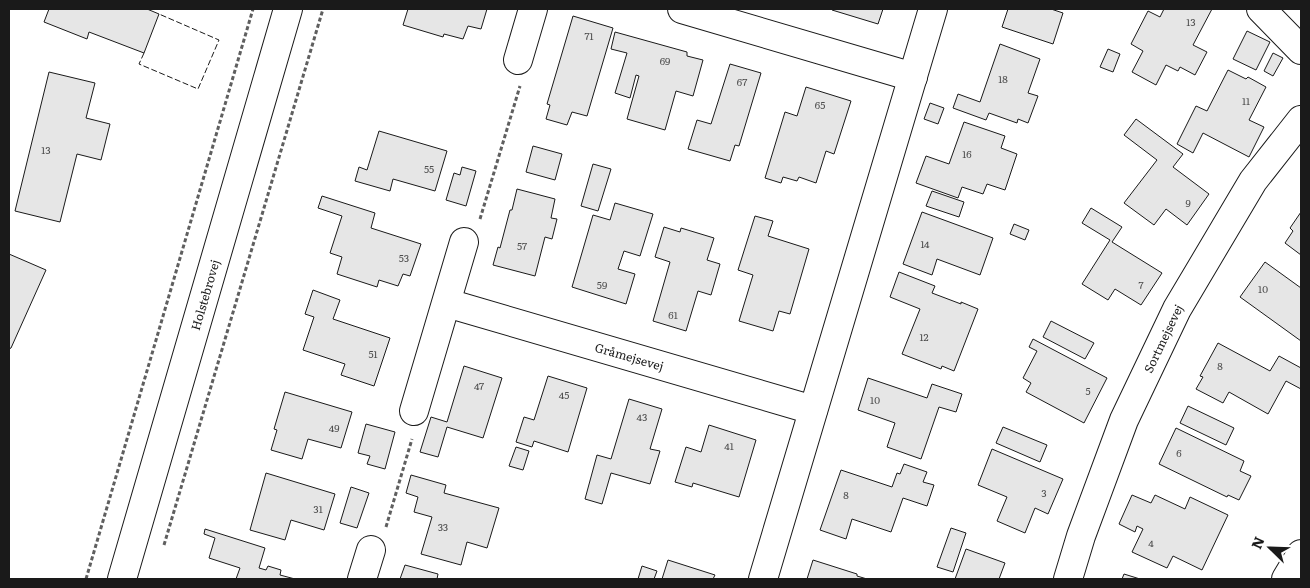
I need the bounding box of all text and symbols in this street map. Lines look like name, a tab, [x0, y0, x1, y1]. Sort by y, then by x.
house number: 13	[1186, 14, 1196, 29]
house number: 71	[584, 28, 594, 43]
house number: 69	[660, 53, 670, 68]
house number: 18	[998, 71, 1008, 86]
house number: 67	[737, 74, 747, 89]
house number: 11	[1242, 93, 1250, 108]
house number: 65	[815, 97, 825, 112]
house number: 13	[41, 142, 51, 157]
house number: 16	[962, 146, 972, 161]
house number: 55	[424, 161, 434, 176]
house number: 9	[1185, 195, 1191, 210]
house number: 14	[920, 236, 930, 251]
house number: 57	[517, 238, 527, 253]
house number: 53	[399, 250, 409, 265]
street label: Holstebrovej	[186, 257, 224, 332]
house number: 59	[597, 277, 607, 292]
house number: 7	[1138, 277, 1144, 292]
house number: 10	[1258, 281, 1268, 296]
street label: Sortmejsevej	[1139, 301, 1187, 376]
house number: 61	[668, 307, 678, 322]
house number: 12	[919, 329, 929, 344]
street label: Gråmejsevej	[593, 338, 666, 375]
house number: 51	[368, 346, 378, 361]
house number: 8	[1217, 358, 1223, 373]
house number: 47	[474, 378, 484, 393]
house number: 5	[1085, 383, 1091, 398]
house number: 45	[559, 387, 569, 402]
house number: 10	[870, 392, 880, 407]
house number: 43	[637, 409, 647, 424]
house number: 49	[329, 420, 339, 435]
house number: 41	[724, 438, 734, 453]
house number: 6	[1176, 445, 1182, 460]
house number: 3	[1041, 485, 1047, 500]
house number: 8	[843, 487, 849, 502]
house number: 31	[313, 501, 323, 516]
house number: 33	[438, 519, 448, 534]
north arrow	[1245, 523, 1295, 573]
text: N	[1246, 533, 1269, 552]
house number: 4	[1148, 535, 1154, 550]

